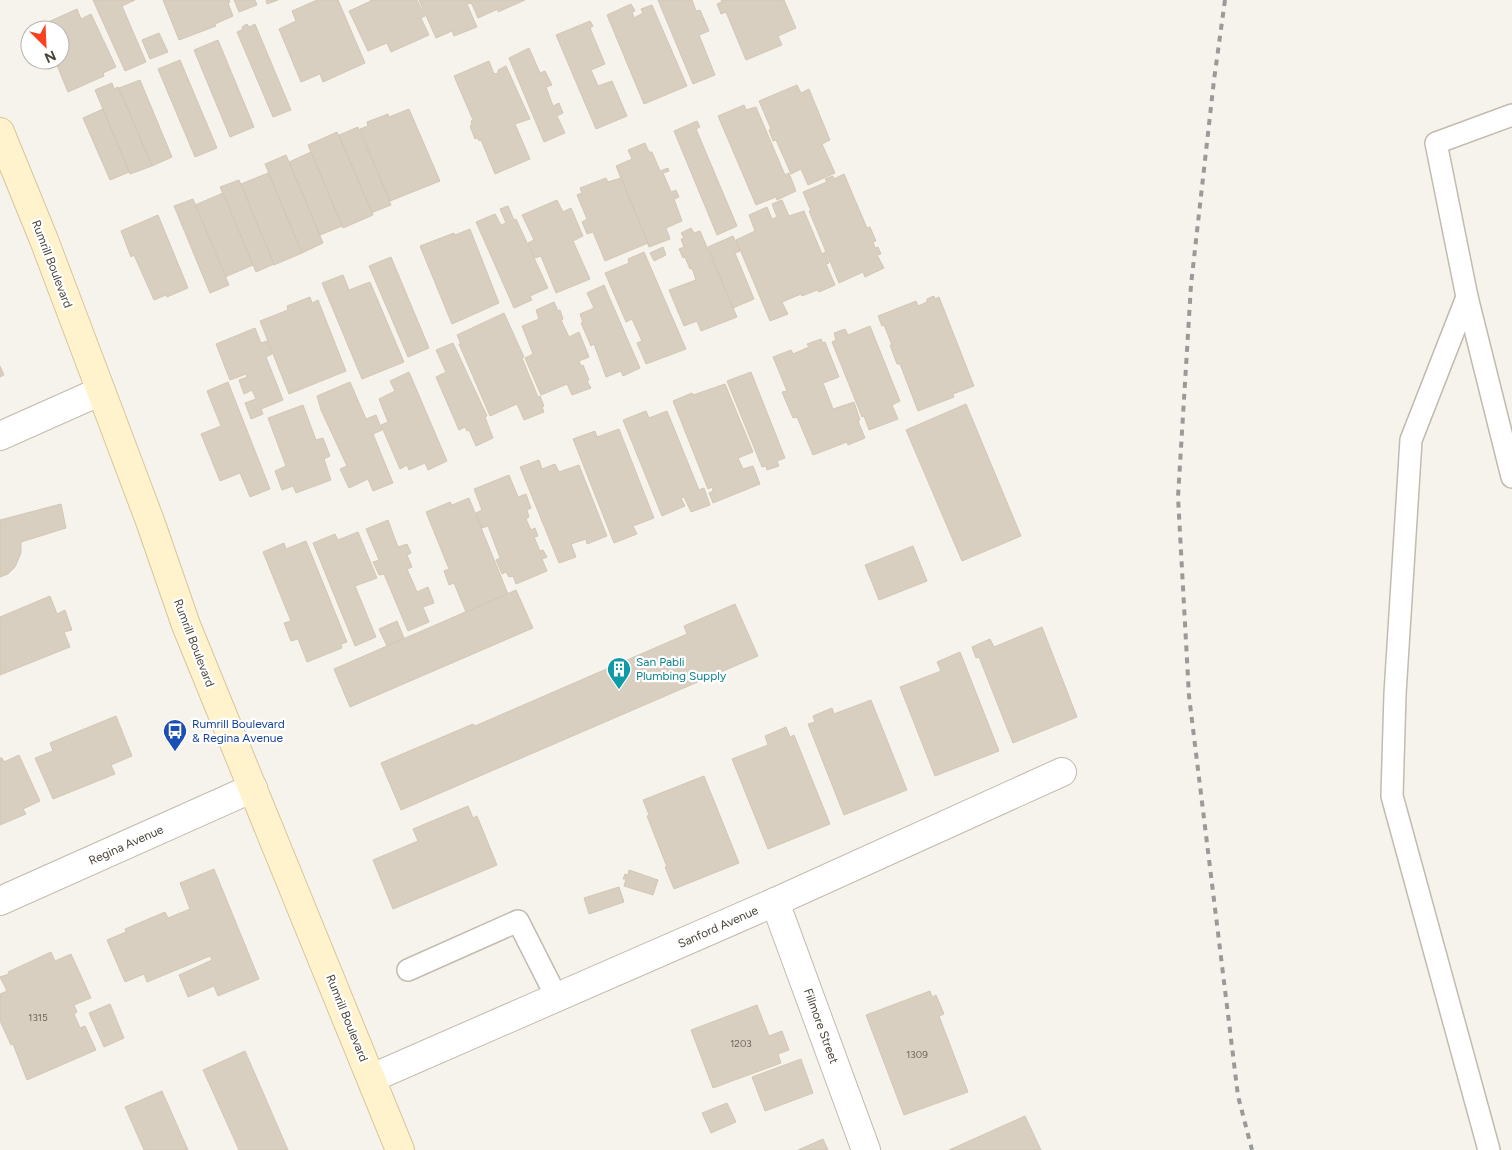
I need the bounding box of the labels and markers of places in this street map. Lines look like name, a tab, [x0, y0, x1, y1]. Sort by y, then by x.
place label: San Pabli Plumbing Supply	[636, 655, 727, 683]
building icon: San Pabli Plumbing Supply	[606, 656, 632, 690]
place label: Rumrill Boulevard & Regina Avenue	[192, 717, 285, 745]
bus stop icon: Rumrill Boulevard & Regina Avenue	[162, 718, 188, 752]

